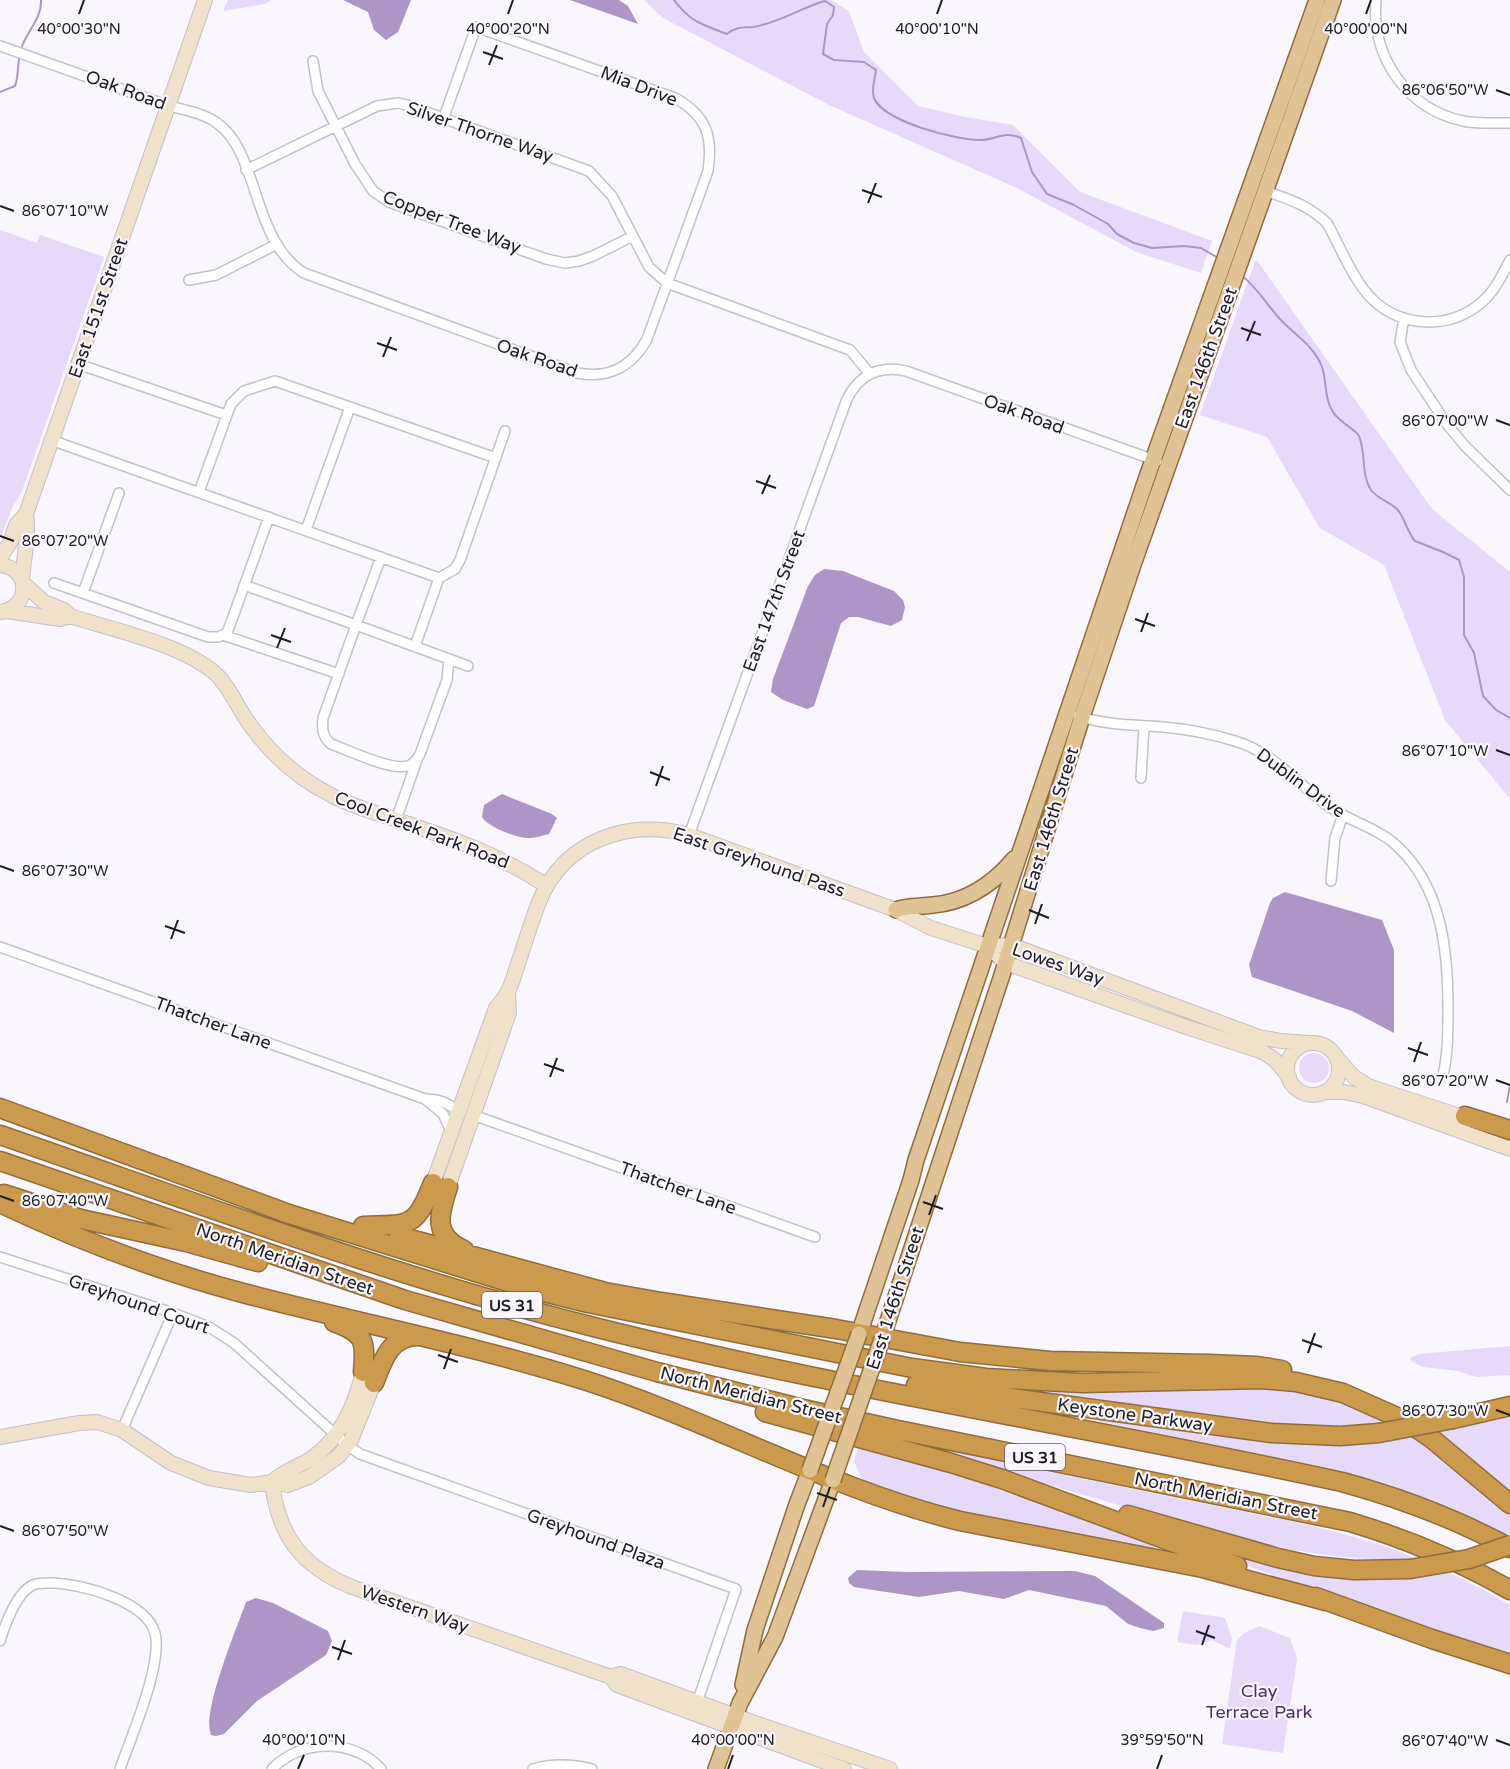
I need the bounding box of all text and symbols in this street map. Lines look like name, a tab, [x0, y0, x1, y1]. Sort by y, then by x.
text: 40°00'30"N	[37, 20, 121, 38]
text: 40°00'20"N	[466, 20, 550, 38]
text: 40°00'10"N	[895, 20, 979, 38]
text: 40°00'00"N	[1324, 20, 1408, 38]
street label: Mia Drive	[597, 61, 681, 111]
street label: Oak Road	[83, 65, 169, 115]
text: 86°06'50"W	[1402, 81, 1488, 99]
street label: Silver Thorne Way	[404, 97, 557, 168]
street label: Copper Tree Way	[380, 186, 525, 259]
text: 86°07'10"W	[22, 202, 108, 220]
street label: East 151st Street	[64, 235, 132, 381]
street label: East 146th Street	[1170, 284, 1242, 432]
street label: Oak Road	[494, 334, 580, 382]
street label: Oak Road	[981, 389, 1067, 439]
text: 86°07'00"W	[1402, 412, 1488, 430]
street label: East 147th Street	[738, 527, 810, 675]
text: 86°07'20"W	[22, 532, 108, 550]
text: 86°07'10"W	[1402, 742, 1488, 760]
street label: Dublin Drive	[1252, 743, 1350, 823]
street label: East 146th Street	[1019, 744, 1083, 894]
street label: Cool Creek Park Road	[331, 786, 513, 874]
street label: East Greyhound Pass	[670, 822, 848, 902]
text: 86°07'30"W	[22, 862, 108, 880]
street label: Lowes Way	[1009, 938, 1107, 990]
street label: Thatcher Lane	[152, 992, 274, 1054]
text: 86°07'20"W	[1402, 1072, 1488, 1090]
street label: Thatcher Lane	[617, 1157, 739, 1219]
text: 86°07'40"W	[22, 1192, 108, 1210]
street label: North Meridian Street	[193, 1218, 377, 1300]
street label: East 146th Street	[861, 1223, 929, 1372]
street label: Greyhound Court	[66, 1270, 213, 1338]
road number: US 31	[482, 1292, 542, 1318]
street label: North Meridian Street	[658, 1362, 844, 1428]
street label: Keystone Parkway	[1056, 1393, 1214, 1437]
text: 86°07'30"W	[1402, 1402, 1488, 1420]
road number: US 31	[1005, 1444, 1065, 1470]
street label: North Meridian Street	[1132, 1467, 1320, 1525]
street label: Greyhound Plaza	[524, 1504, 668, 1574]
text: 86°07'50"W	[22, 1522, 108, 1540]
street label: Western Way	[358, 1580, 472, 1638]
park label: Clay Terrace Park	[1206, 1680, 1313, 1723]
text: 40°00'10"N	[262, 1731, 346, 1749]
text: 40°00'00"N	[691, 1731, 775, 1749]
text: 39°59'50"N	[1120, 1731, 1204, 1749]
text: 86°07'40"W	[1402, 1732, 1488, 1750]

